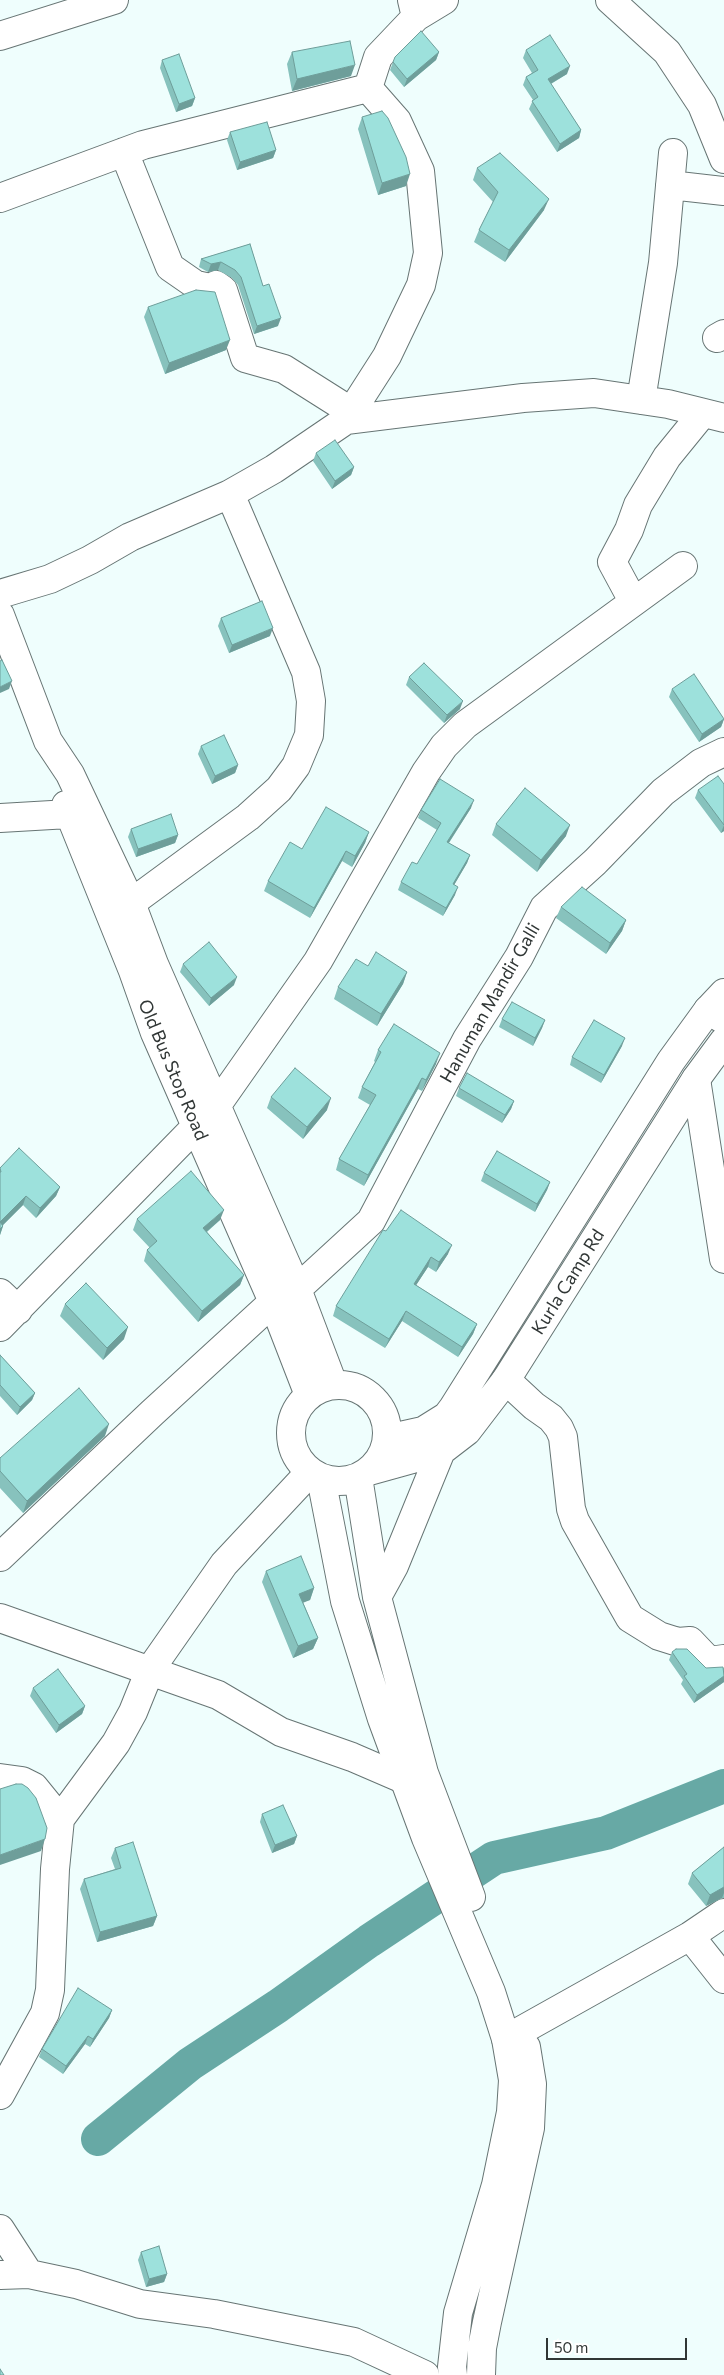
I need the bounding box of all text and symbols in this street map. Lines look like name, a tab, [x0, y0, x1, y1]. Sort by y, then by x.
street label: Hanuman Mandir Galli	[435, 919, 545, 1087]
street label: Old Bus Stop Road	[134, 996, 212, 1144]
street label: Kurla Camp Rd	[527, 1225, 609, 1339]
scale bar	[549, 2328, 690, 2360]
text: 50 m	[554, 2338, 588, 2356]

